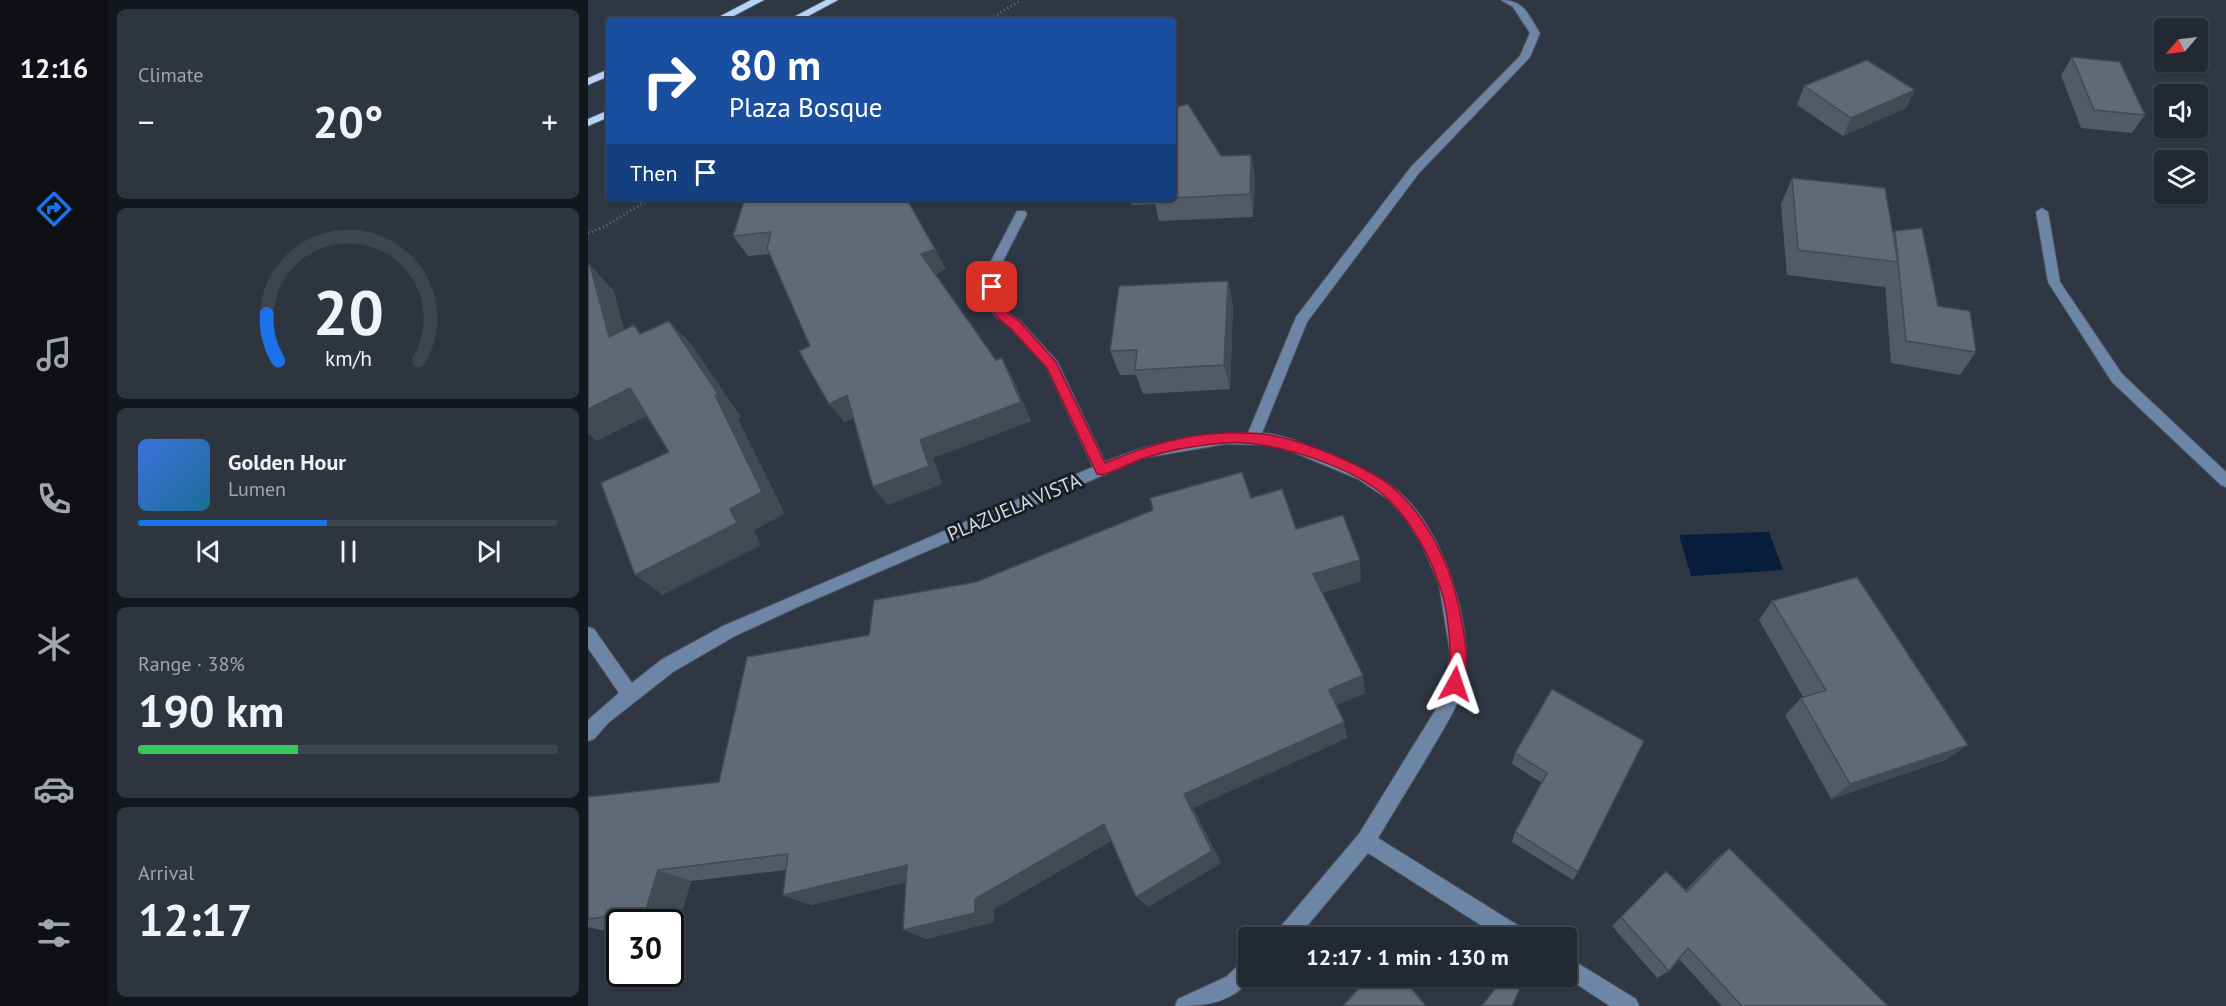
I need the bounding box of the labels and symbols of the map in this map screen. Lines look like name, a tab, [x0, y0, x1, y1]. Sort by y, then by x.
north arrow	[2154, 18, 2208, 72]
pin	[966, 261, 1017, 312]
street label: PLAZUELA VISTA	[943, 467, 1085, 547]
position arrow	[1423, 652, 1487, 716]
speed limit sign: 30	[606, 909, 684, 987]

